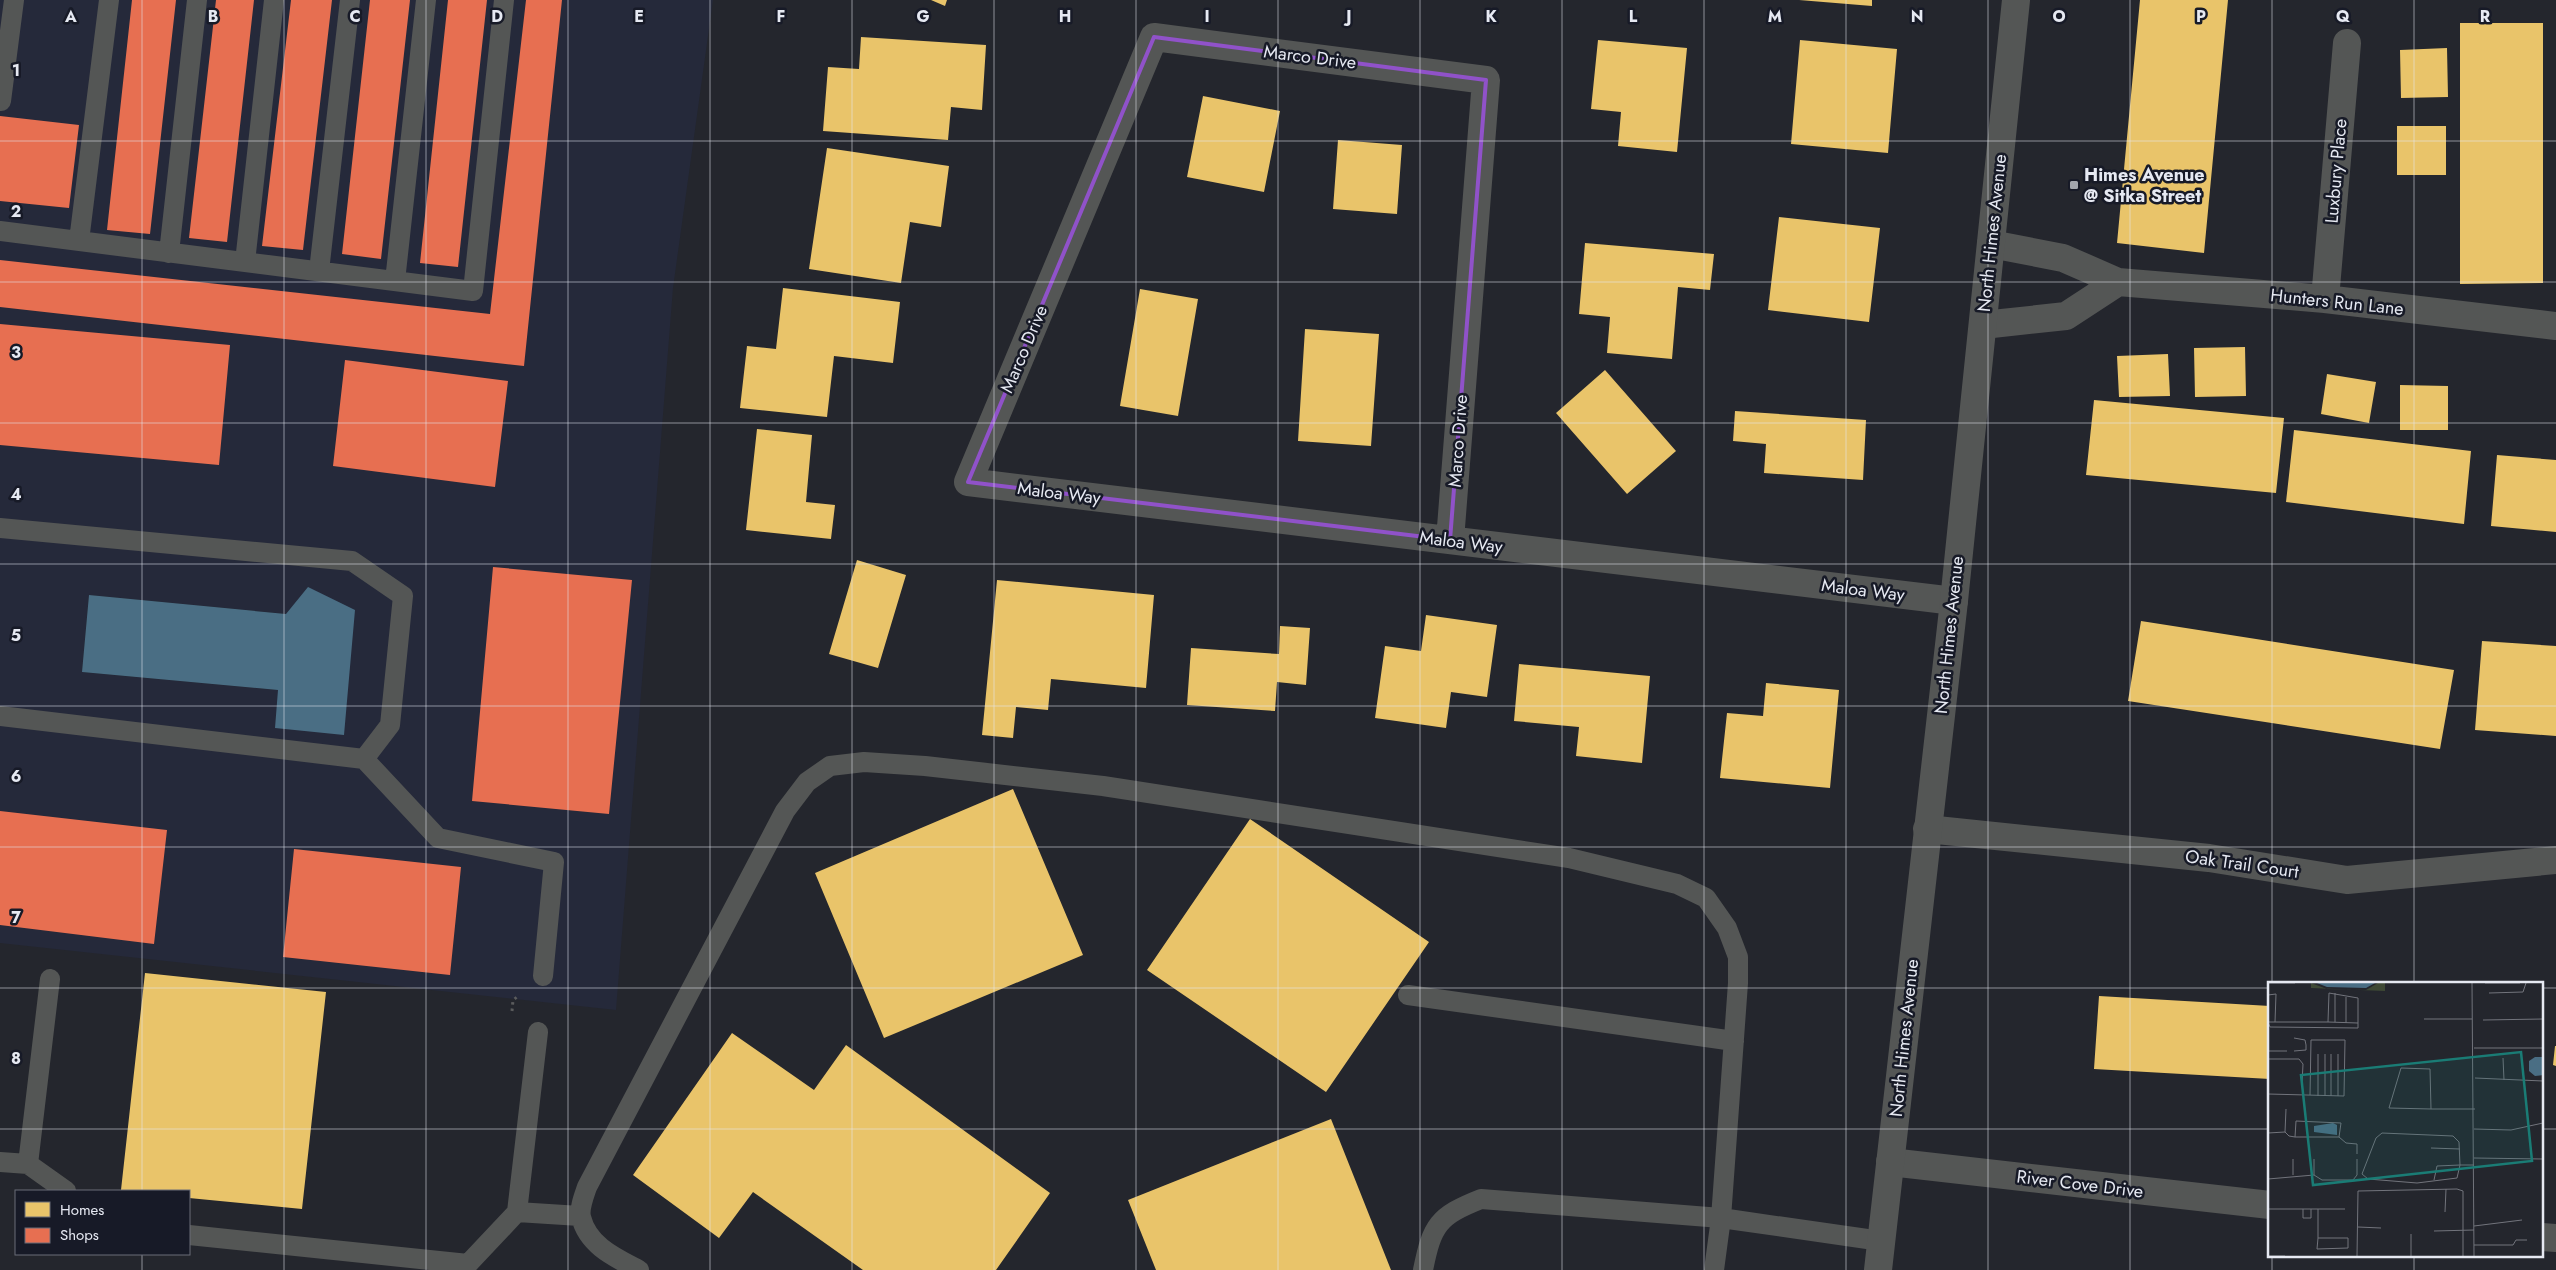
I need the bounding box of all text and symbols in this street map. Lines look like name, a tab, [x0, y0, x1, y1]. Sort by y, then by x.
text: A	[64, 5, 77, 28]
text: B	[208, 5, 218, 28]
text: C	[349, 5, 361, 28]
text: D	[491, 5, 503, 28]
text: E	[634, 5, 644, 28]
text: F	[777, 5, 785, 28]
text: G	[916, 5, 930, 28]
text: H	[1059, 5, 1071, 28]
text: I	[1204, 5, 1210, 28]
text: J	[1343, 5, 1352, 28]
text: K	[1485, 5, 1497, 28]
text: L	[1629, 5, 1638, 28]
text: M	[1768, 5, 1782, 28]
text: N	[1911, 5, 1923, 28]
text: O	[2052, 5, 2066, 28]
text: P	[2196, 5, 2206, 28]
text: Q	[2336, 5, 2350, 28]
text: R	[2480, 5, 2491, 28]
street label: Marco Drive	[1262, 38, 1358, 76]
text: 1	[12, 59, 20, 82]
street label: Luxbury Place	[2318, 118, 2354, 224]
street label: North Himes Avenue	[1971, 153, 2013, 313]
place label: Himes Avenue @ Sitka Street	[2084, 162, 2205, 209]
marker: Himes Avenue @ Sitka Street	[2068, 179, 2080, 191]
text: 2	[11, 200, 21, 223]
street label: Hunters Run Lane	[2269, 282, 2405, 322]
street label: Marco Drive	[994, 301, 1054, 397]
text: 3	[11, 341, 21, 364]
street label: Marco Drive	[1442, 394, 1474, 488]
street label: Maloa Way	[1016, 475, 1102, 511]
text: 4	[10, 483, 22, 506]
street label: Maloa Way	[1418, 524, 1504, 560]
street label: North Himes Avenue	[1928, 555, 1970, 715]
street label: Maloa Way	[1820, 572, 1906, 608]
text: 5	[11, 624, 21, 647]
text: 6	[11, 765, 21, 788]
street label: Oak Trail Court	[2184, 843, 2301, 885]
text: 7	[11, 906, 21, 929]
street label: North Himes Avenue	[1883, 958, 1925, 1118]
inset map	[2268, 982, 2544, 1258]
text: 8	[11, 1047, 21, 1070]
street label: River Cove Drive	[2015, 1163, 2145, 1205]
legend	[15, 1190, 190, 1255]
text: Homes	[60, 1199, 104, 1221]
text: Shops	[60, 1224, 99, 1246]

